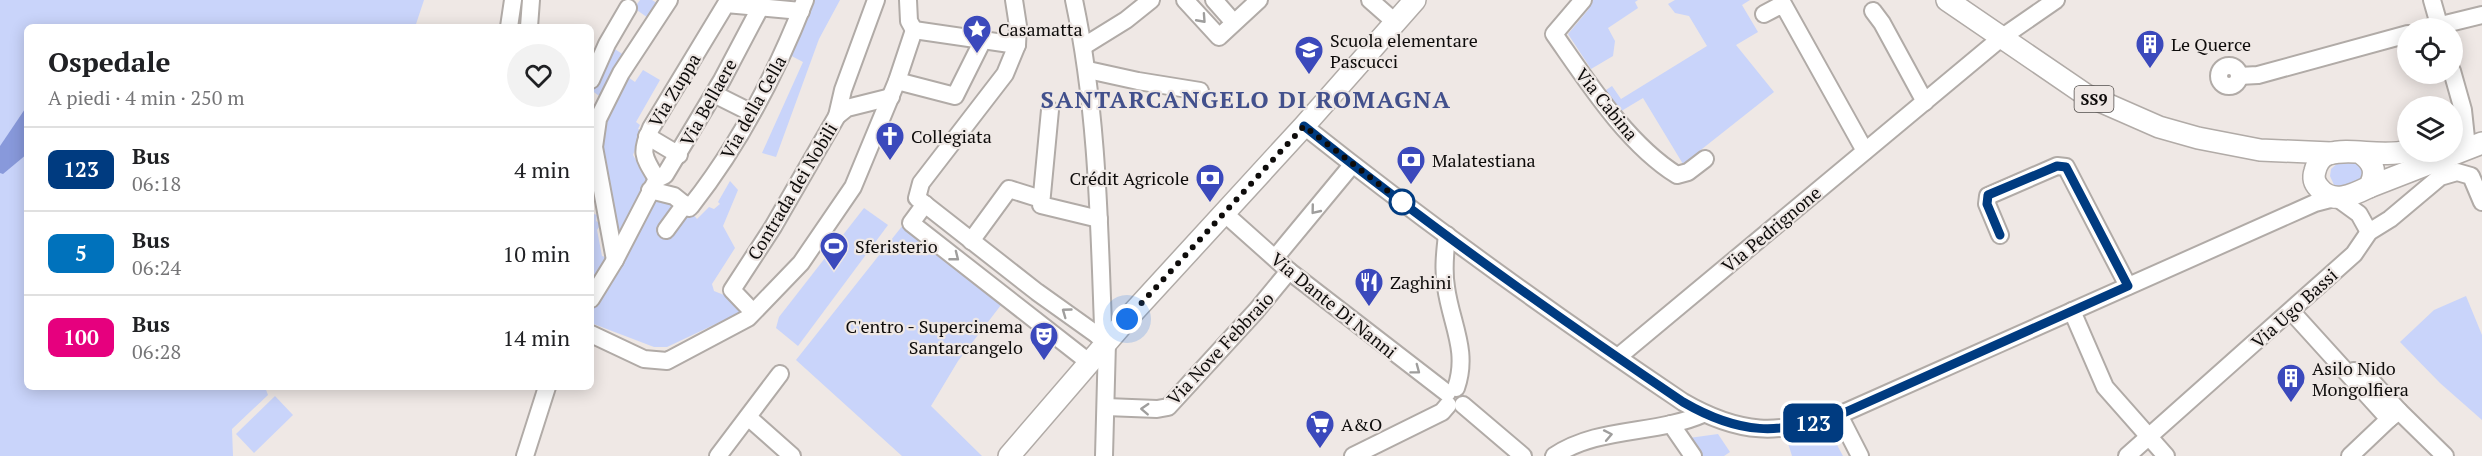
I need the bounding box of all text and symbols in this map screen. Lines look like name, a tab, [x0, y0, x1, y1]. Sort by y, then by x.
one-way arrow	[1195, 12, 1206, 22]
place icon: Casamatta	[961, 13, 993, 55]
place label: Casamatta	[998, 17, 1083, 41]
map controls	[2397, 18, 2463, 162]
button: locate	[2397, 18, 2463, 84]
place label: Scuola elementare Pascucci	[1330, 28, 1478, 73]
building icon: Le Querce	[2134, 28, 2166, 70]
place label: Le Querce	[2171, 32, 2251, 56]
school or university icon: Scuola elementare Pascucci	[1293, 34, 1325, 76]
text: Ospedale	[48, 43, 171, 80]
button: heart	[507, 44, 570, 107]
street label: Via Zuppa	[643, 49, 705, 131]
street label: Via della Cella	[715, 51, 791, 163]
street label: Via Bellaere	[674, 54, 742, 150]
street label: Via Cabina	[1570, 63, 1644, 145]
district label: SANTARCANGELO DI ROMAGNA	[1041, 83, 1451, 115]
text: A piedi · 4 min · 250 m	[48, 84, 244, 111]
road number: SS9	[2074, 86, 2114, 112]
button: layers	[2397, 96, 2463, 162]
street label: Contrada dei Nobili	[742, 118, 842, 264]
church icon: Collegiata	[874, 120, 906, 162]
place label: Collegiata	[911, 124, 992, 148]
text: Bus	[132, 141, 170, 170]
bank icon: Malatestiana	[1395, 144, 1427, 186]
place label: Malatestiana	[1432, 148, 1536, 172]
text: 123	[63, 155, 99, 183]
text: 4 min	[514, 155, 570, 184]
bank icon: Crédit Agricole	[1194, 162, 1226, 204]
place label: Crédit Agricole	[1069, 166, 1189, 190]
text: 06:18	[132, 170, 181, 197]
street label: Via Pedrignone	[1716, 180, 1826, 278]
unlabelled marker	[1389, 189, 1415, 215]
one-way arrow	[1311, 203, 1322, 214]
text: Bus	[132, 225, 170, 254]
sports icon: Sferisterio	[818, 230, 850, 272]
place label: Sferisterio	[855, 234, 938, 258]
text: 5	[75, 239, 87, 267]
text: 10 min	[503, 239, 570, 268]
street label: Via Dante Di Nanni	[1266, 247, 1402, 363]
one-way arrow	[948, 250, 959, 261]
text: 06:24	[132, 254, 181, 281]
street label: Via Ugo Bassi	[2246, 263, 2342, 353]
restaurant icon: Zaghini	[1353, 266, 1385, 308]
place label: Zaghini	[1390, 270, 1452, 294]
street label: Via Nove Febbraio	[1161, 286, 1279, 410]
your location	[1112, 304, 1142, 334]
one-way arrow	[1061, 308, 1072, 319]
text: Bus	[132, 309, 170, 338]
place label: C'entro - Supercinema Santarcangelo	[846, 314, 1023, 359]
theatre icon: C'entro - Supercinema Santarcangelo	[1028, 320, 1060, 362]
text: 100	[63, 323, 99, 351]
text: 14 min	[503, 323, 570, 352]
text: 06:28	[132, 338, 181, 365]
place label: Asilo Nido Mongolfiera	[2312, 356, 2409, 401]
one-way arrow	[1409, 362, 1420, 373]
building icon: Asilo Nido Mongolfiera	[2275, 362, 2307, 404]
one-way arrow	[1141, 402, 1150, 415]
line badge: 123	[1778, 404, 1848, 442]
supermarket icon: A&O	[1304, 408, 1336, 450]
text: 123	[1795, 409, 1831, 437]
place label: A&O	[1341, 412, 1382, 436]
one-way arrow	[1603, 429, 1613, 442]

